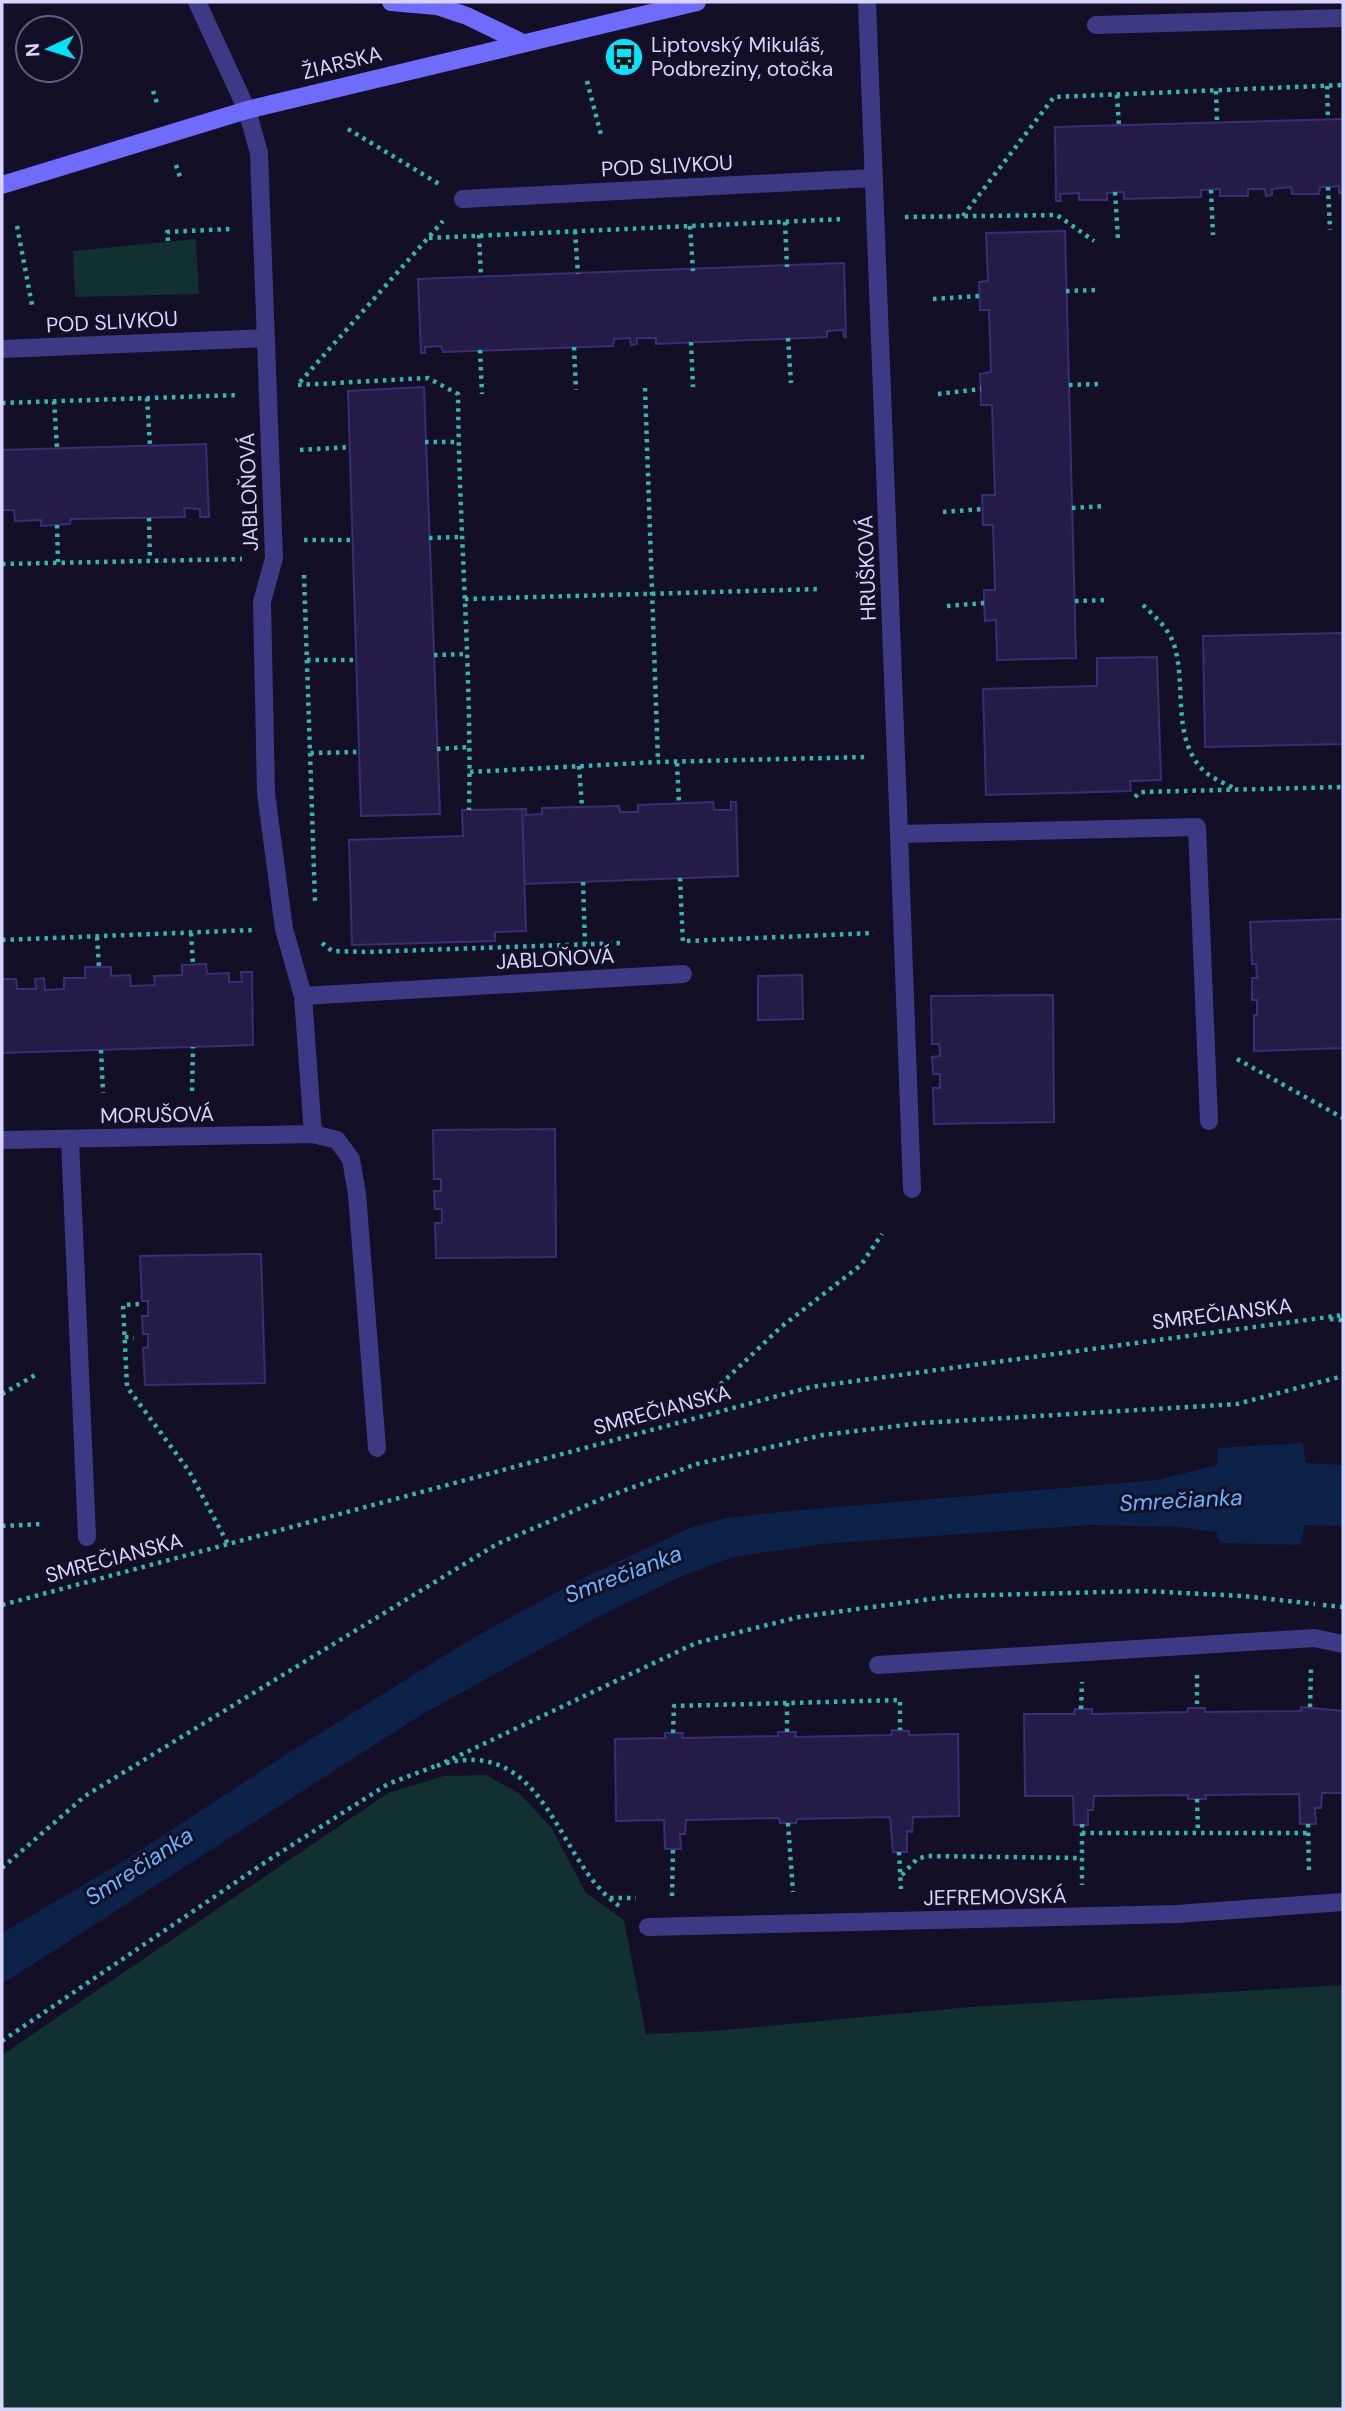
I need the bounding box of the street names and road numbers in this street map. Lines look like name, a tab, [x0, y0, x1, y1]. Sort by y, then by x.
street label: ŽIARSKA	[299, 40, 385, 86]
street label: POD SLIVKOU	[600, 149, 734, 183]
street label: POD SLIVKOU	[45, 305, 179, 339]
street label: JABLOŇOVÁ	[233, 432, 265, 552]
street label: HRUŠKOVÁ	[851, 515, 883, 621]
street label: JABLOŇOVÁ	[495, 942, 615, 976]
street label: MORUŠOVÁ	[100, 1100, 214, 1130]
street label: SMREČIANSKA	[1150, 1292, 1294, 1336]
street label: SMREČIANSKA	[590, 1378, 734, 1442]
street label: SMREČIANSKA	[42, 1526, 186, 1590]
street label: JEFREMOVSKÁ	[923, 1882, 1067, 1912]

